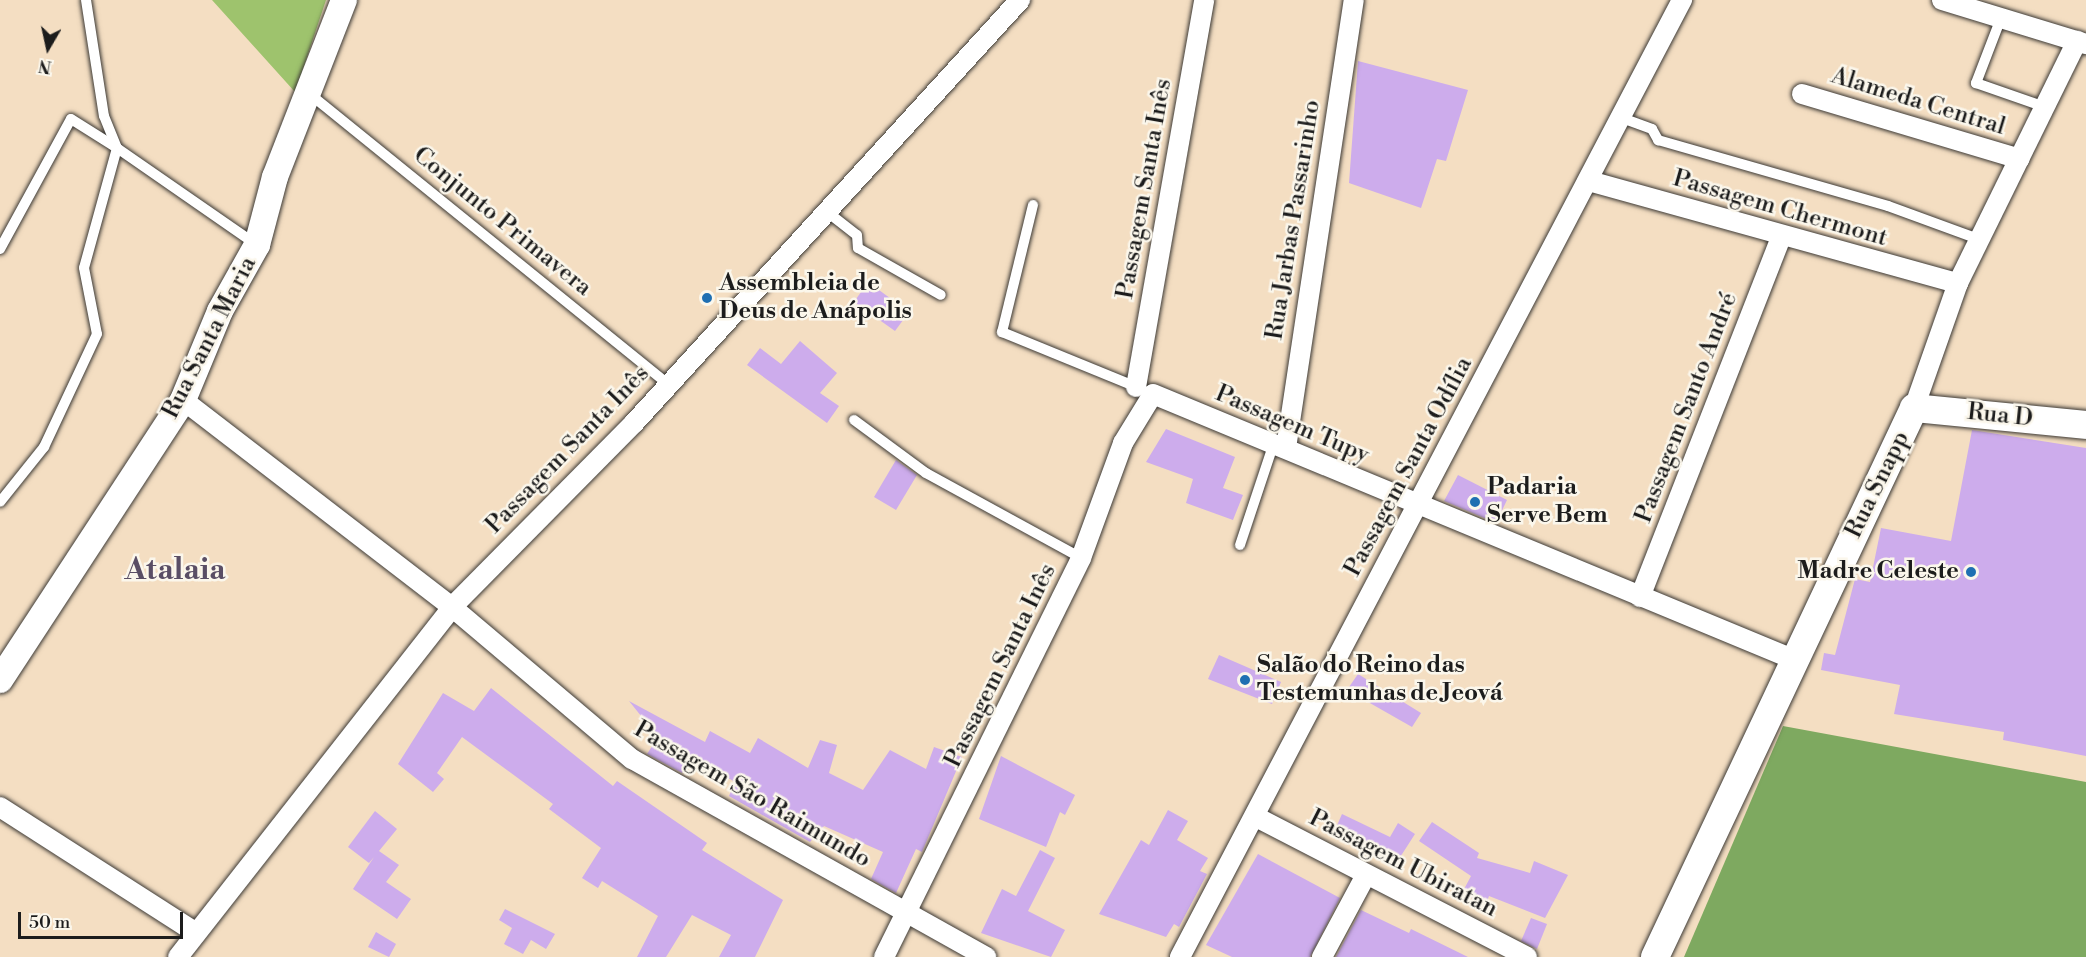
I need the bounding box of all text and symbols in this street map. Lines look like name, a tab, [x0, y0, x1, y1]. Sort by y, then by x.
north arrow	[18, 18, 78, 78]
text: N	[37, 55, 53, 77]
street label: Alameda Central	[1827, 62, 2009, 142]
street label: Passagem Santa Inês	[1111, 77, 1179, 301]
street label: Rua Jarbas Passarinho	[1261, 98, 1327, 342]
street label: Conjunto Primavera	[407, 141, 597, 303]
street label: Passagem Chermont	[1669, 165, 1891, 253]
street label: Rua Santa Maria	[157, 252, 263, 424]
place label: Assembleia de Deus de Anápolis	[719, 270, 912, 326]
street label: Passagem Santo André	[1630, 289, 1744, 527]
marker: Assembleia de Deus de Anápolis	[700, 291, 714, 305]
street label: Passagem Santa Odília	[1339, 352, 1479, 582]
street label: Passagem Santa Inês	[480, 360, 656, 540]
street label: Passagem Tupy	[1211, 380, 1373, 470]
street label: Rua D	[1966, 398, 2034, 434]
street label: Rua Snapp	[1840, 427, 1916, 543]
place label: Padaria Serve Bem	[1487, 474, 1608, 530]
marker: Padaria Serve Bem	[1468, 495, 1482, 509]
district label: Atalaia	[124, 552, 226, 588]
place label: Madre Celeste	[1797, 558, 1959, 586]
street label: Passagem Santa Inês	[939, 560, 1063, 772]
marker: Madre Celeste	[1964, 565, 1978, 579]
place label: Salão do Reino das Testemunhas de Jeová	[1257, 652, 1503, 708]
marker: Salão do Reino das Testemunhas de Jeová	[1238, 673, 1252, 687]
street label: Passagem São Raimundo	[629, 715, 875, 875]
street label: Passagem Ubiratan	[1304, 804, 1502, 924]
scale bar	[21, 900, 186, 938]
text: 50 m	[29, 911, 70, 934]

